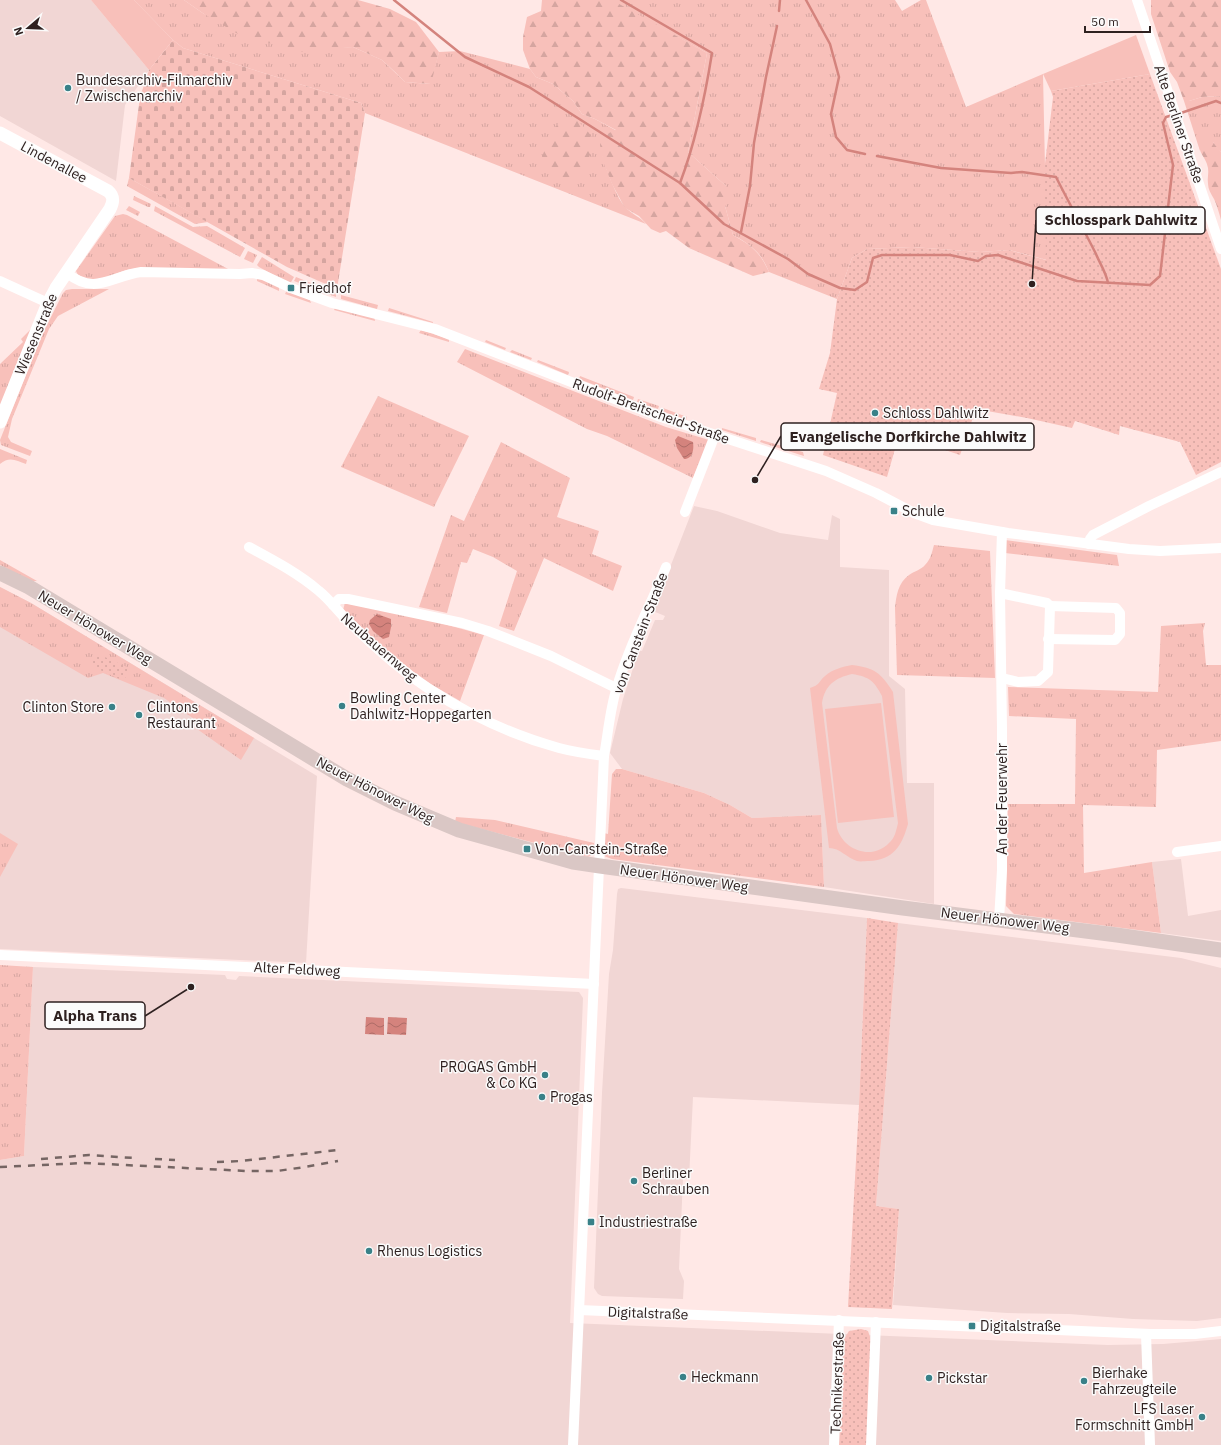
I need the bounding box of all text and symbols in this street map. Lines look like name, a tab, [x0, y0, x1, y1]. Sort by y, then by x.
north arrow	[8, 8, 48, 48]
scale bar	[1085, 8, 1150, 34]
text: 50 m	[1091, 14, 1119, 29]
text: N	[11, 25, 26, 37]
street label: Alte Berliner Straße	[1150, 62, 1208, 186]
place label: Bundesarchiv-Filmarchiv / Zwischenarchiv	[76, 71, 232, 105]
marker: Bundesarchiv-Filmarchiv / Zwischenarchiv	[63, 83, 73, 93]
street label: Lindenallee	[18, 137, 91, 187]
callout: Schlosspark Dahlwitz	[1036, 207, 1205, 234]
text: Schlosspark Dahlwitz	[1045, 210, 1198, 229]
place label: Friedhof	[299, 279, 352, 297]
marker: Friedhof	[286, 283, 296, 293]
street label: Wiesenstraße	[11, 290, 61, 378]
street label: Rudolf-Breitscheid-Straße	[570, 374, 732, 448]
place label: Schloss Dahlwitz	[883, 404, 989, 422]
marker: Schloss Dahlwitz	[870, 408, 880, 418]
callout: Evangelische Dorfkirche Dahlwitz	[781, 423, 1034, 450]
text: Evangelische Dorfkirche Dahlwitz	[789, 427, 1027, 446]
place label: Schule	[902, 502, 945, 520]
marker: Schule	[889, 506, 899, 516]
street label: von Canstein-Straße	[609, 570, 671, 696]
street label: Neuer Hönower Weg	[35, 586, 156, 668]
street label: Neubauernweg	[337, 609, 421, 686]
place label: Bowling Center Dahlwitz-Hoppegarten	[350, 689, 492, 723]
place label: Clinton Store	[23, 698, 104, 716]
place label: Clintons Restaurant	[147, 698, 216, 732]
marker: Bowling Center Dahlwitz-Hoppegarten	[337, 701, 347, 711]
marker: Clinton Store	[107, 702, 117, 712]
marker: Clintons Restaurant	[134, 710, 144, 720]
street label: An der Feuerwehr	[993, 743, 1011, 855]
street label: Neuer Hönower Weg	[313, 753, 437, 828]
place label: Von-Canstein-Straße	[535, 840, 667, 858]
marker: Von-Canstein-Straße	[522, 844, 532, 854]
street label: Neuer Hönower Weg	[619, 860, 750, 896]
street label: Neuer Hönower Weg	[940, 903, 1071, 937]
street label: Alter Feldweg	[253, 958, 341, 980]
callout: Alpha Trans	[45, 1002, 145, 1029]
text: Alpha Trans	[53, 1006, 137, 1025]
place label: PROGAS GmbH & Co KG	[440, 1058, 537, 1092]
marker: PROGAS GmbH & Co KG	[540, 1070, 550, 1080]
place label: Progas	[550, 1088, 593, 1106]
marker: Progas	[537, 1092, 547, 1102]
place label: Berliner Schrauben	[642, 1164, 709, 1198]
marker: Berliner Schrauben	[629, 1176, 639, 1186]
place label: Industriestraße	[599, 1213, 698, 1231]
marker: Industriestraße	[586, 1217, 596, 1227]
place label: Rhenus Logistics	[377, 1242, 482, 1260]
marker: Rhenus Logistics	[364, 1246, 374, 1256]
street label: Digitalstraße	[607, 1303, 689, 1323]
place label: Digitalstraße	[980, 1317, 1061, 1335]
marker: Digitalstraße	[967, 1321, 977, 1331]
street label: Technikerstraße	[826, 1331, 848, 1434]
place label: Bierhake Fahrzeugteile	[1092, 1364, 1177, 1398]
place label: Heckmann	[691, 1368, 759, 1386]
place label: Pickstar	[937, 1369, 988, 1387]
marker: Heckmann	[678, 1372, 688, 1382]
marker: Pickstar	[924, 1373, 934, 1383]
marker: Bierhake Fahrzeugteile	[1079, 1376, 1089, 1386]
place label: LFS Laser Formschnitt GmbH	[1075, 1400, 1194, 1434]
marker: LFS Laser Formschnitt GmbH	[1197, 1412, 1207, 1422]

